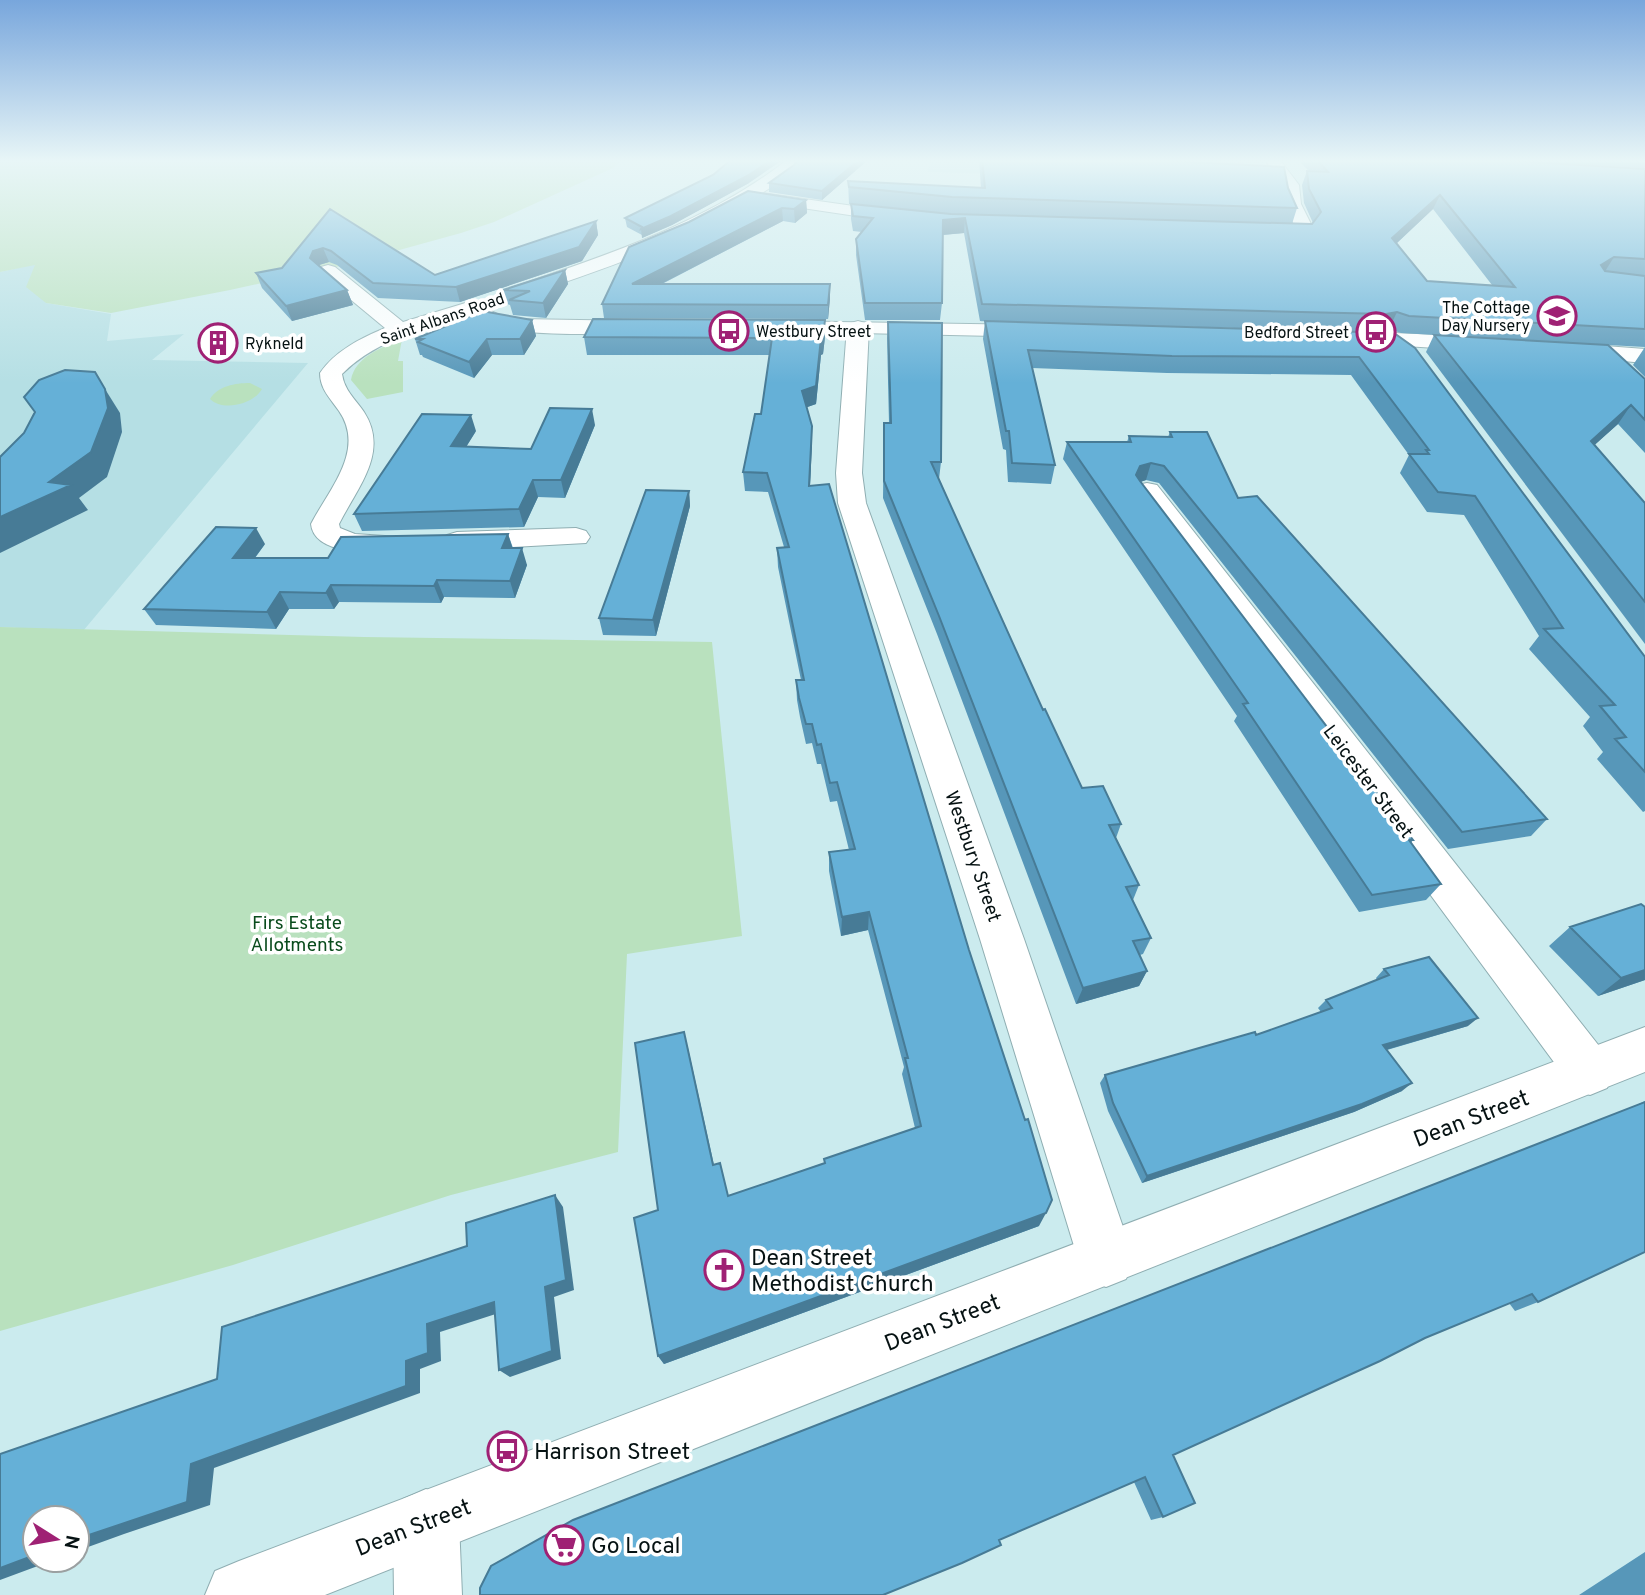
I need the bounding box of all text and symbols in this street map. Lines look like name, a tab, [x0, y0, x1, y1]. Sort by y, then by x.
street label: Saint Albans Road	[378, 289, 507, 351]
school or university icon: The Cottage Day Nursery	[1536, 295, 1578, 337]
place label: The Cottage Day Nursery	[1441, 299, 1530, 337]
bus stop icon: Westbury Street	[708, 310, 750, 352]
bus stop icon: Bedford Street	[1355, 311, 1397, 353]
building icon: Rykneld	[197, 322, 239, 364]
place label: Westbury Street	[756, 323, 871, 343]
place label: Bedford Street	[1244, 324, 1349, 344]
place label: Rykneld	[245, 335, 303, 355]
street label: Leicester Street	[1317, 721, 1418, 844]
street label: Westbury Street	[938, 788, 1006, 925]
park label: Firs Estate Allotments	[251, 912, 343, 958]
street label: Dean Street	[1410, 1085, 1534, 1156]
place label: Dean Street Methodist Church	[751, 1245, 934, 1300]
church icon: Dean Street Methodist Church	[703, 1249, 745, 1291]
street label: Dean Street	[881, 1289, 1005, 1360]
bus stop icon: Harrison Street	[486, 1430, 528, 1472]
place label: Harrison Street	[534, 1439, 690, 1468]
street label: Dean Street	[352, 1494, 476, 1565]
north arrow	[21, 1504, 91, 1574]
supermarket icon: Go Local	[543, 1524, 585, 1566]
text: N	[58, 1533, 84, 1551]
place label: Go Local	[591, 1533, 681, 1562]

